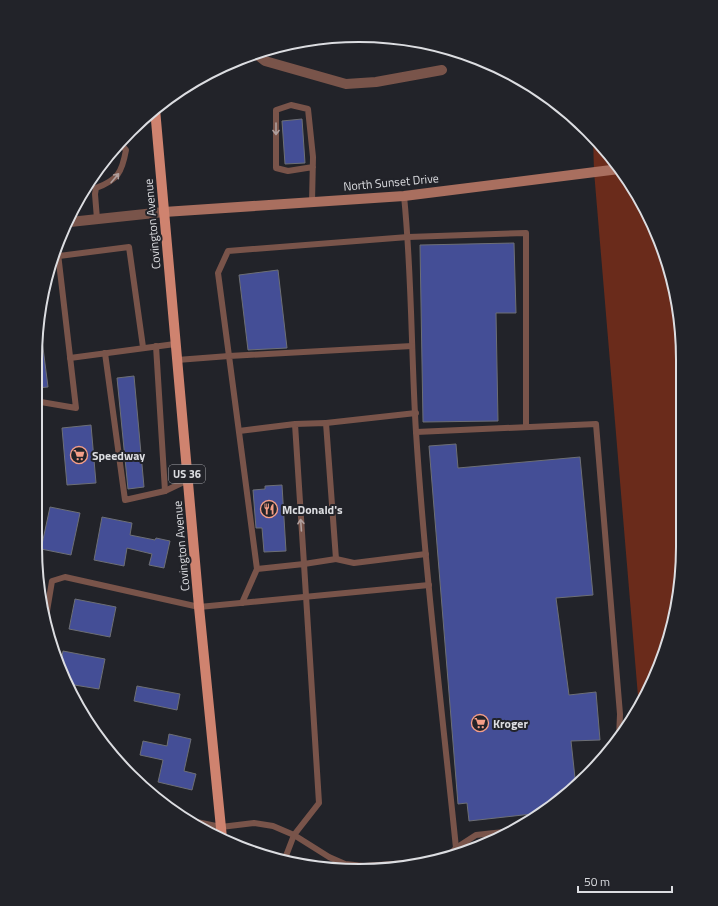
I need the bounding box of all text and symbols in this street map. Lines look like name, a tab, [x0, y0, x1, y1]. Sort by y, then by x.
one-way arrow	[272, 122, 280, 135]
street label: North Sunset Drive	[342, 168, 440, 196]
one-way arrow	[110, 172, 119, 183]
street label: Covington Avenue	[139, 178, 165, 270]
supermarket icon: Speedway	[69, 445, 89, 465]
place label: Speedway	[92, 446, 145, 465]
road number: US 36	[169, 465, 205, 483]
restaurant icon: McDonald's	[259, 499, 279, 519]
street label: Covington Avenue	[168, 500, 194, 592]
place label: McDonald's	[282, 500, 343, 519]
one-way arrow	[298, 519, 305, 532]
supermarket icon: Kroger	[470, 713, 490, 733]
place label: Kroger	[493, 714, 528, 733]
scale bar	[578, 868, 672, 894]
text: 50 m	[584, 872, 610, 891]

